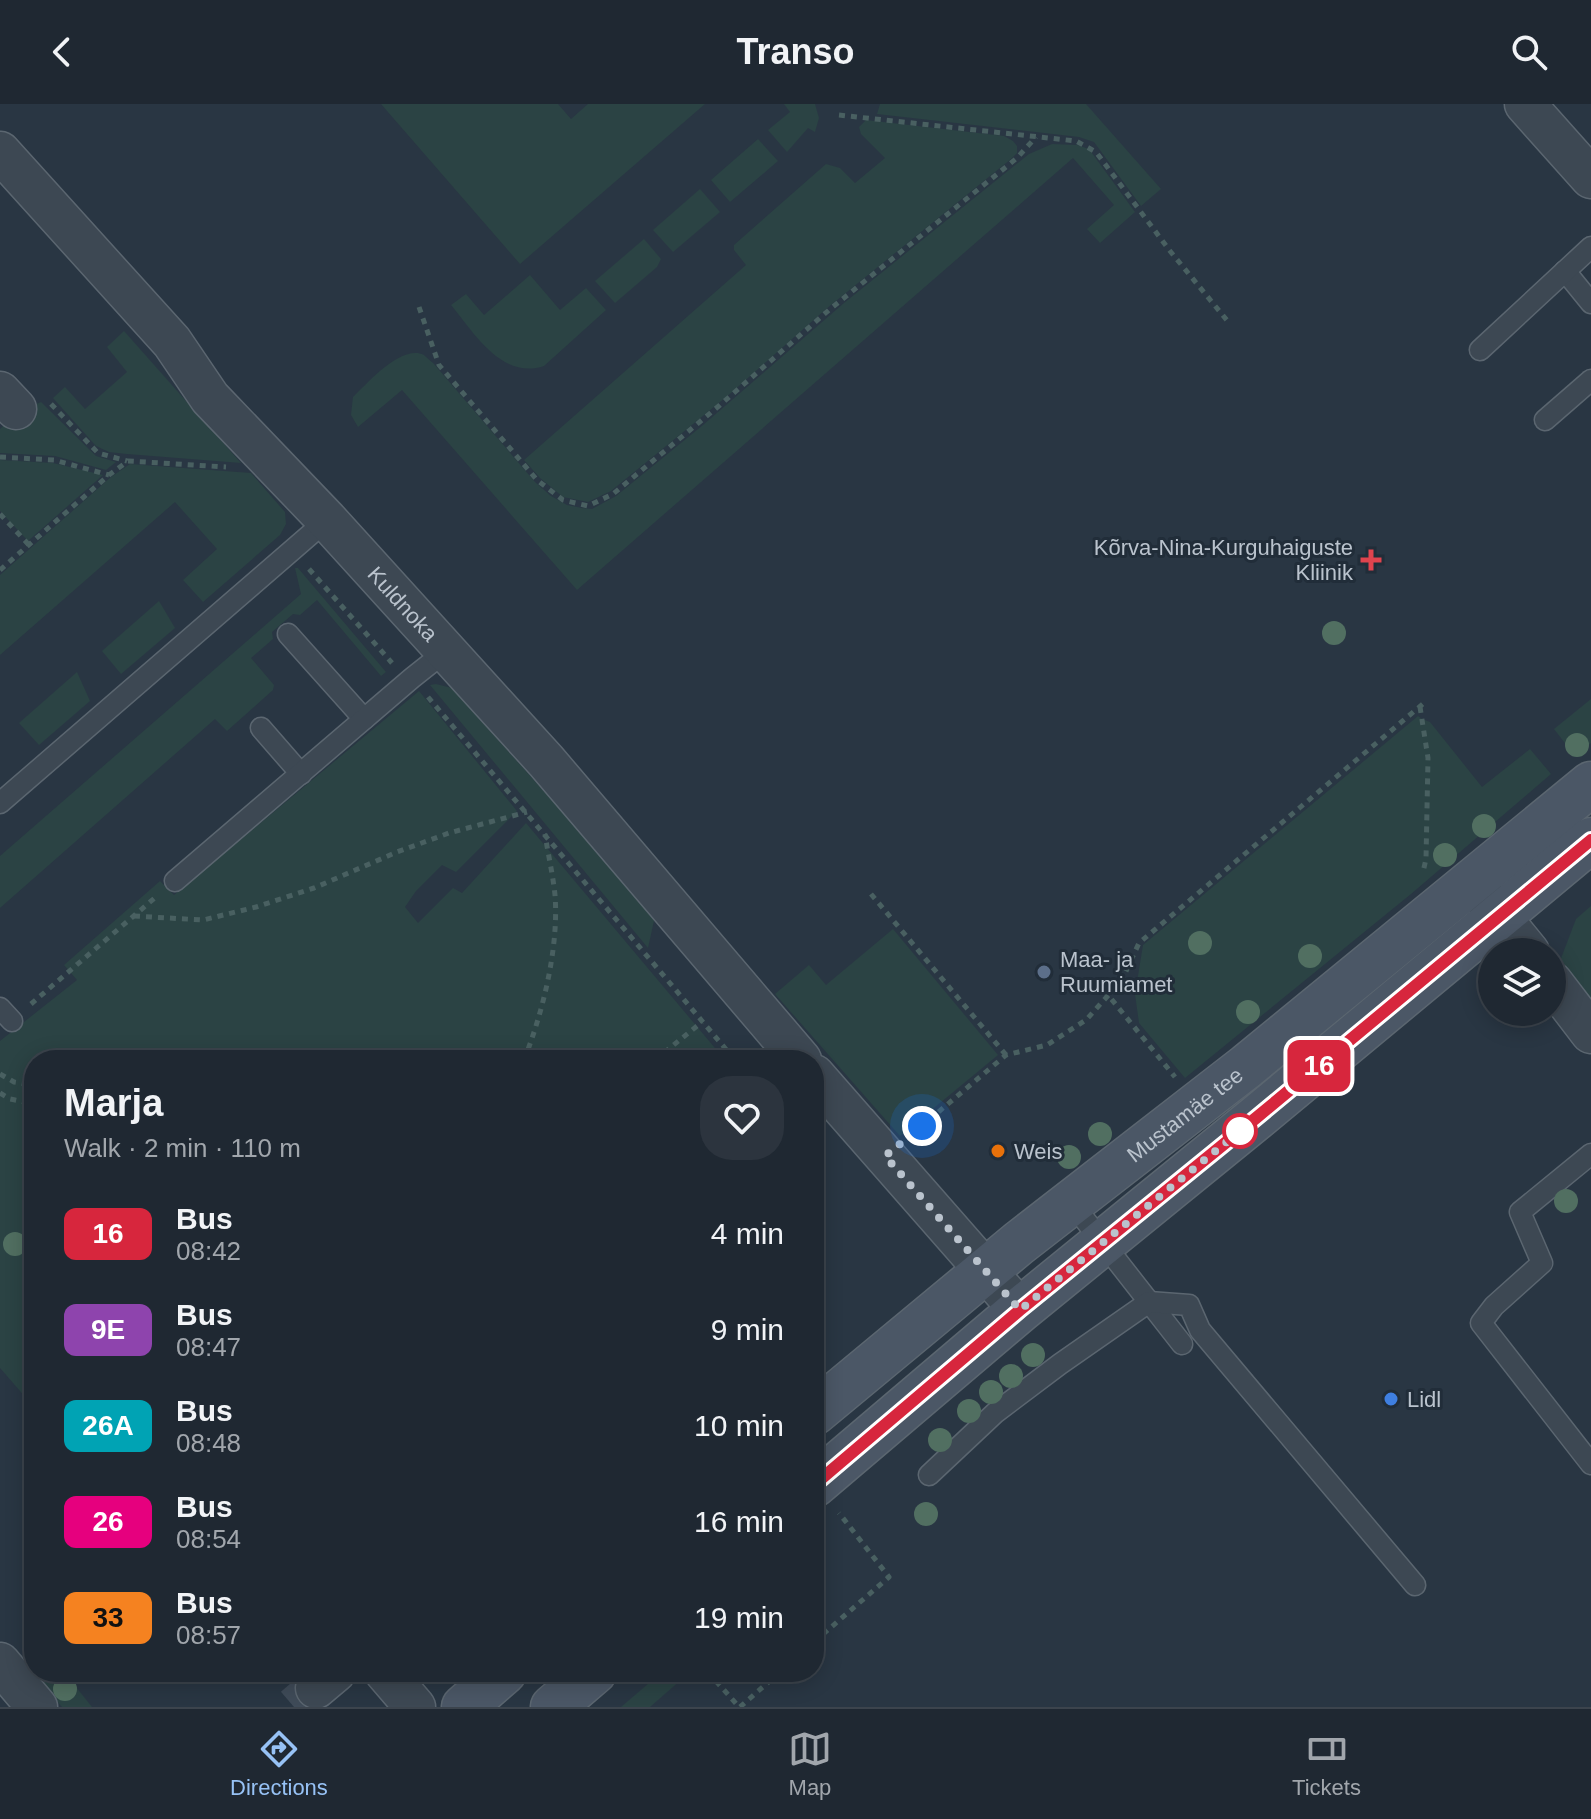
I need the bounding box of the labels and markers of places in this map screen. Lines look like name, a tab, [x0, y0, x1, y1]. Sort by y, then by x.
place label: Kõrva-Nina-Kurguhaiguste Kliinik	[1094, 535, 1354, 585]
marker: Kõrva-Nina-Kurguhaiguste Kliinik	[1360, 549, 1382, 571]
place label: Maa- ja Ruumiamet	[1060, 947, 1172, 997]
marker: Maa- ja Ruumiamet	[1035, 963, 1053, 981]
unlabelled marker	[1223, 1114, 1257, 1148]
place label: Weis	[1014, 1139, 1063, 1164]
marker: Weis	[989, 1142, 1007, 1160]
place label: Lidl	[1407, 1387, 1441, 1412]
marker: Lidl	[1382, 1390, 1400, 1408]

